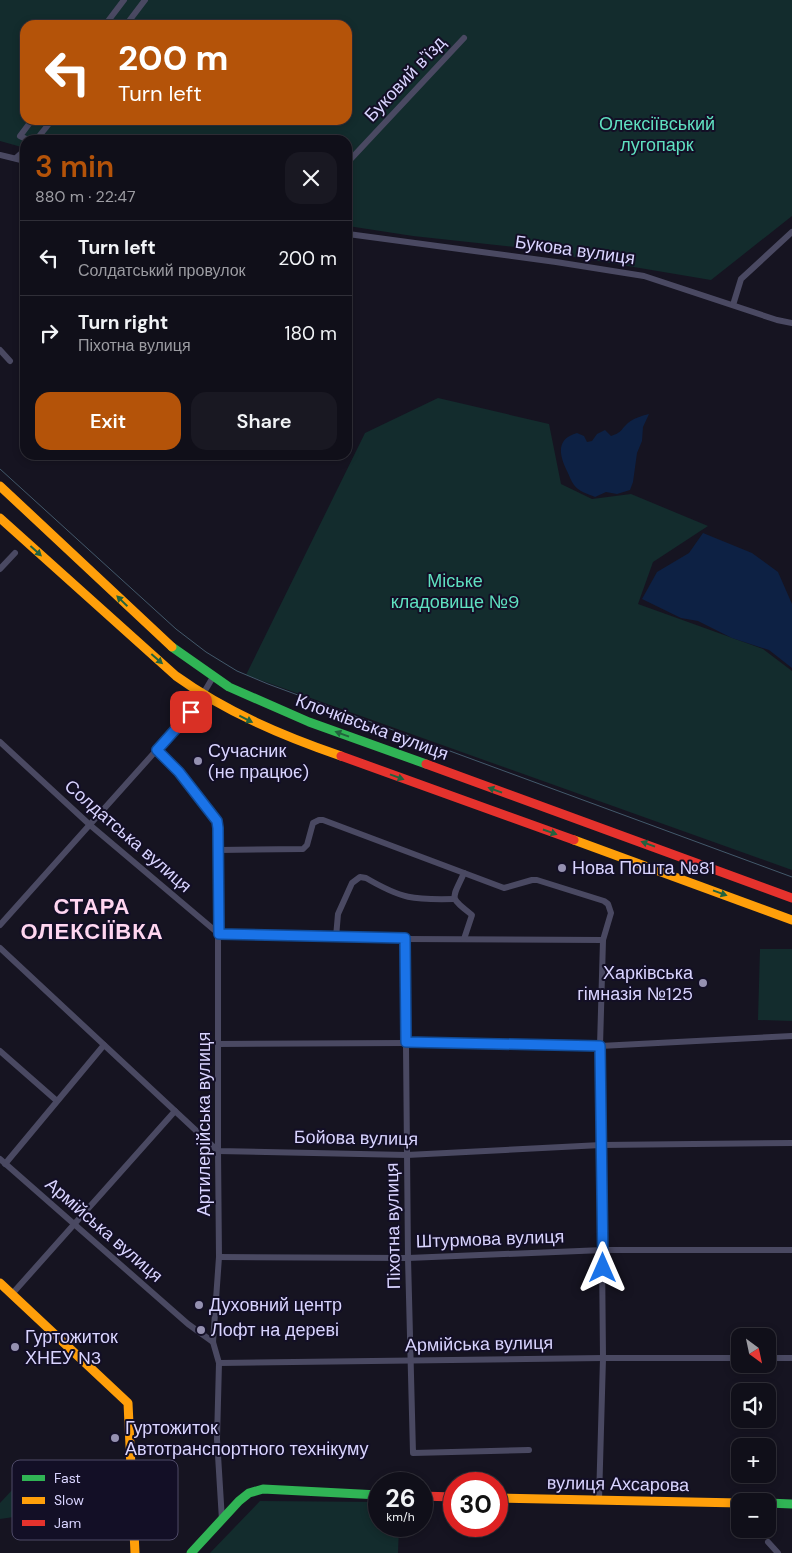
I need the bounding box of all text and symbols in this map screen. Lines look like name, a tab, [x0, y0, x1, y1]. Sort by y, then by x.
street label: Буковий в'їзд	[359, 31, 451, 127]
text: 200 m	[118, 35, 229, 81]
icon: left	[35, 40, 100, 105]
text: Turn left	[118, 79, 202, 108]
park label: Олексіївський лугопарк	[599, 112, 715, 157]
text: 3 min	[35, 147, 114, 186]
button: close	[285, 152, 337, 204]
text: 880 m · 22:47	[35, 186, 136, 207]
street label: Букова вулиця	[513, 230, 637, 270]
text: Turn left	[78, 235, 156, 260]
icon: left	[35, 244, 63, 272]
text: 200 m	[278, 246, 337, 271]
text: Солдатський провулок	[78, 260, 246, 281]
text: Turn right	[78, 310, 168, 335]
icon: right	[35, 319, 63, 347]
text: 180 m	[285, 321, 337, 346]
text: Піхотна вулиця	[78, 335, 191, 356]
button: Exit	[35, 392, 181, 450]
button: Share	[191, 392, 337, 450]
one-way arrow	[29, 545, 41, 557]
park label: Міське кладовище №9	[391, 569, 519, 614]
one-way arrow	[117, 595, 129, 607]
one-way arrow	[151, 653, 163, 665]
street label: Клочківська вулиця	[292, 688, 452, 766]
pin	[170, 691, 212, 733]
icon: arrive	[177, 698, 205, 726]
one-way arrow	[239, 715, 253, 723]
one-way arrow	[334, 730, 349, 738]
place label: Сучасник (не працює)	[208, 739, 309, 784]
marker: Сучасник (не працює)	[192, 755, 204, 767]
street label: Солдатська вулиця	[59, 774, 197, 898]
one-way arrow	[390, 774, 405, 781]
one-way arrow	[487, 786, 502, 794]
one-way arrow	[543, 829, 558, 836]
one-way arrow	[640, 840, 655, 848]
place label: Нова Пошта №81	[572, 856, 715, 880]
marker: Нова Пошта №81	[556, 862, 568, 874]
one-way arrow	[713, 889, 728, 897]
district label: СТАРА ОЛЕКСІЇВКА	[20, 892, 164, 946]
place label: Харківська гімназія №125	[577, 961, 694, 1006]
marker: Харківська гімназія №125	[697, 977, 709, 989]
street label: Артилерійська вулиця	[192, 1032, 216, 1216]
street label: Бойова вулиця	[294, 1125, 418, 1151]
street label: Піхотна вулиця	[380, 1162, 406, 1290]
street label: Армійська вулиця	[40, 1172, 168, 1288]
street label: Штурмова вулиця	[415, 1224, 565, 1254]
position arrow	[576, 1241, 628, 1293]
place label: Духовний центр	[209, 1293, 342, 1317]
marker: Духовний центр	[193, 1299, 205, 1311]
place label: Лофт на дереві	[211, 1318, 339, 1342]
marker: Лофт на дереві	[195, 1324, 207, 1336]
place label: Гуртожиток ХНЕУ N3	[25, 1325, 118, 1370]
north arrow	[731, 1328, 776, 1372]
map controls	[731, 1328, 776, 1538]
street label: Армійська вулиця	[405, 1331, 553, 1357]
marker: Гуртожиток ХНЕУ N3	[9, 1341, 21, 1353]
button: sound	[731, 1383, 776, 1428]
place label: Гуртожиток Автотранспортного технікуму	[125, 1416, 369, 1461]
marker: Гуртожиток Автотранспортного технікуму	[109, 1432, 121, 1444]
button: +	[731, 1438, 776, 1483]
legend	[12, 1460, 178, 1540]
text: Fast	[54, 1469, 81, 1487]
street label: вулиця Ахсарова	[547, 1471, 690, 1497]
speed limit sign: 30	[443, 1472, 508, 1537]
text: 26	[385, 1482, 416, 1515]
text: Slow	[54, 1491, 84, 1509]
button: −	[731, 1493, 776, 1538]
text: km/h	[386, 1509, 415, 1525]
text: Jam	[54, 1514, 81, 1532]

